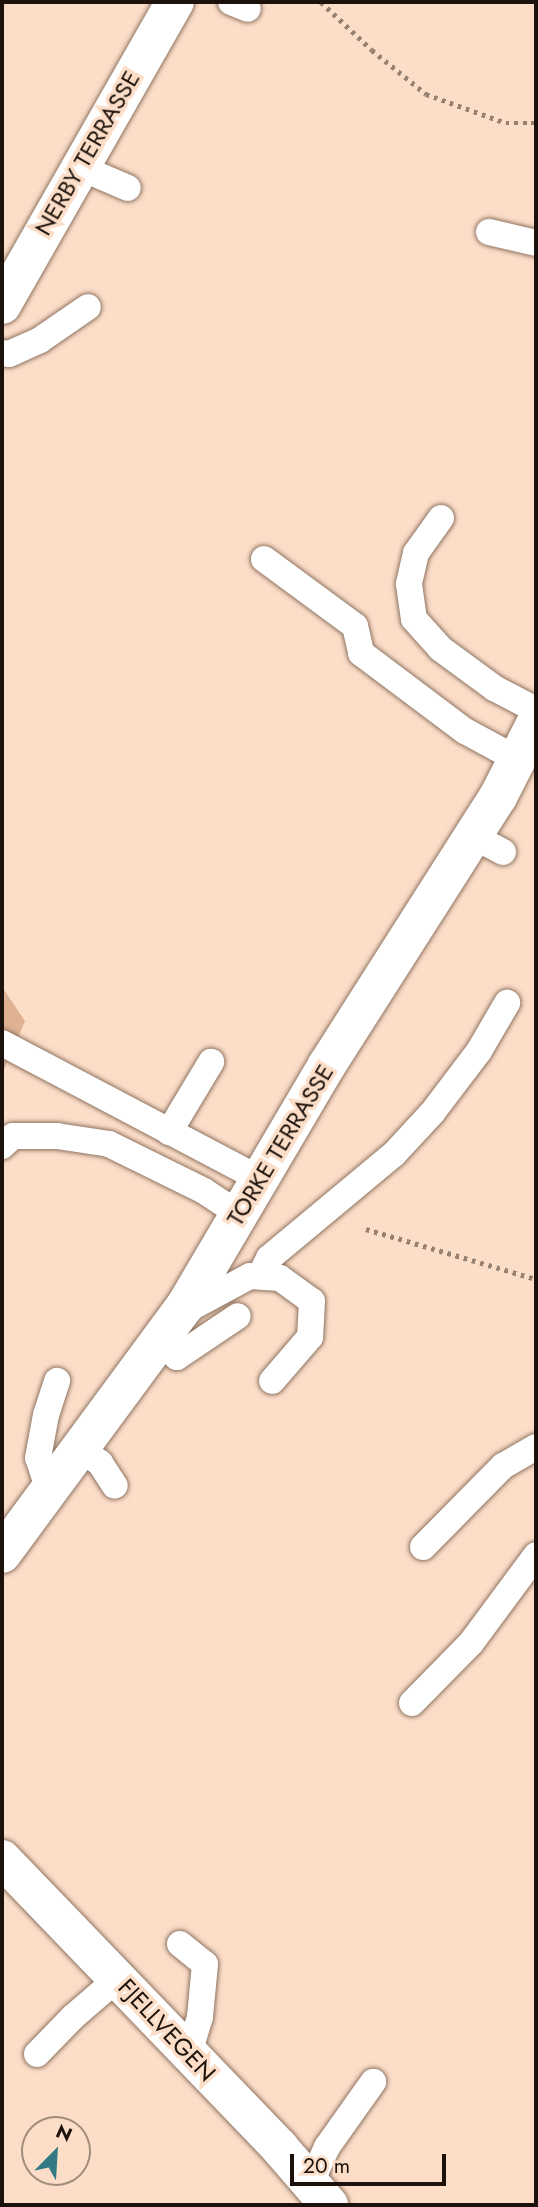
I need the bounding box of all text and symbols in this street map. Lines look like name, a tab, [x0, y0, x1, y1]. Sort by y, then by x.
street label: NERBY TERRASSE	[28, 66, 146, 240]
street label: TORKE TERRASSE	[221, 1059, 339, 1231]
street label: FJELLVEGEN	[112, 1973, 222, 2087]
north arrow	[21, 2116, 91, 2186]
text: N	[52, 2118, 76, 2149]
scale bar	[293, 2140, 449, 2184]
text: 20 m	[303, 2151, 350, 2181]

